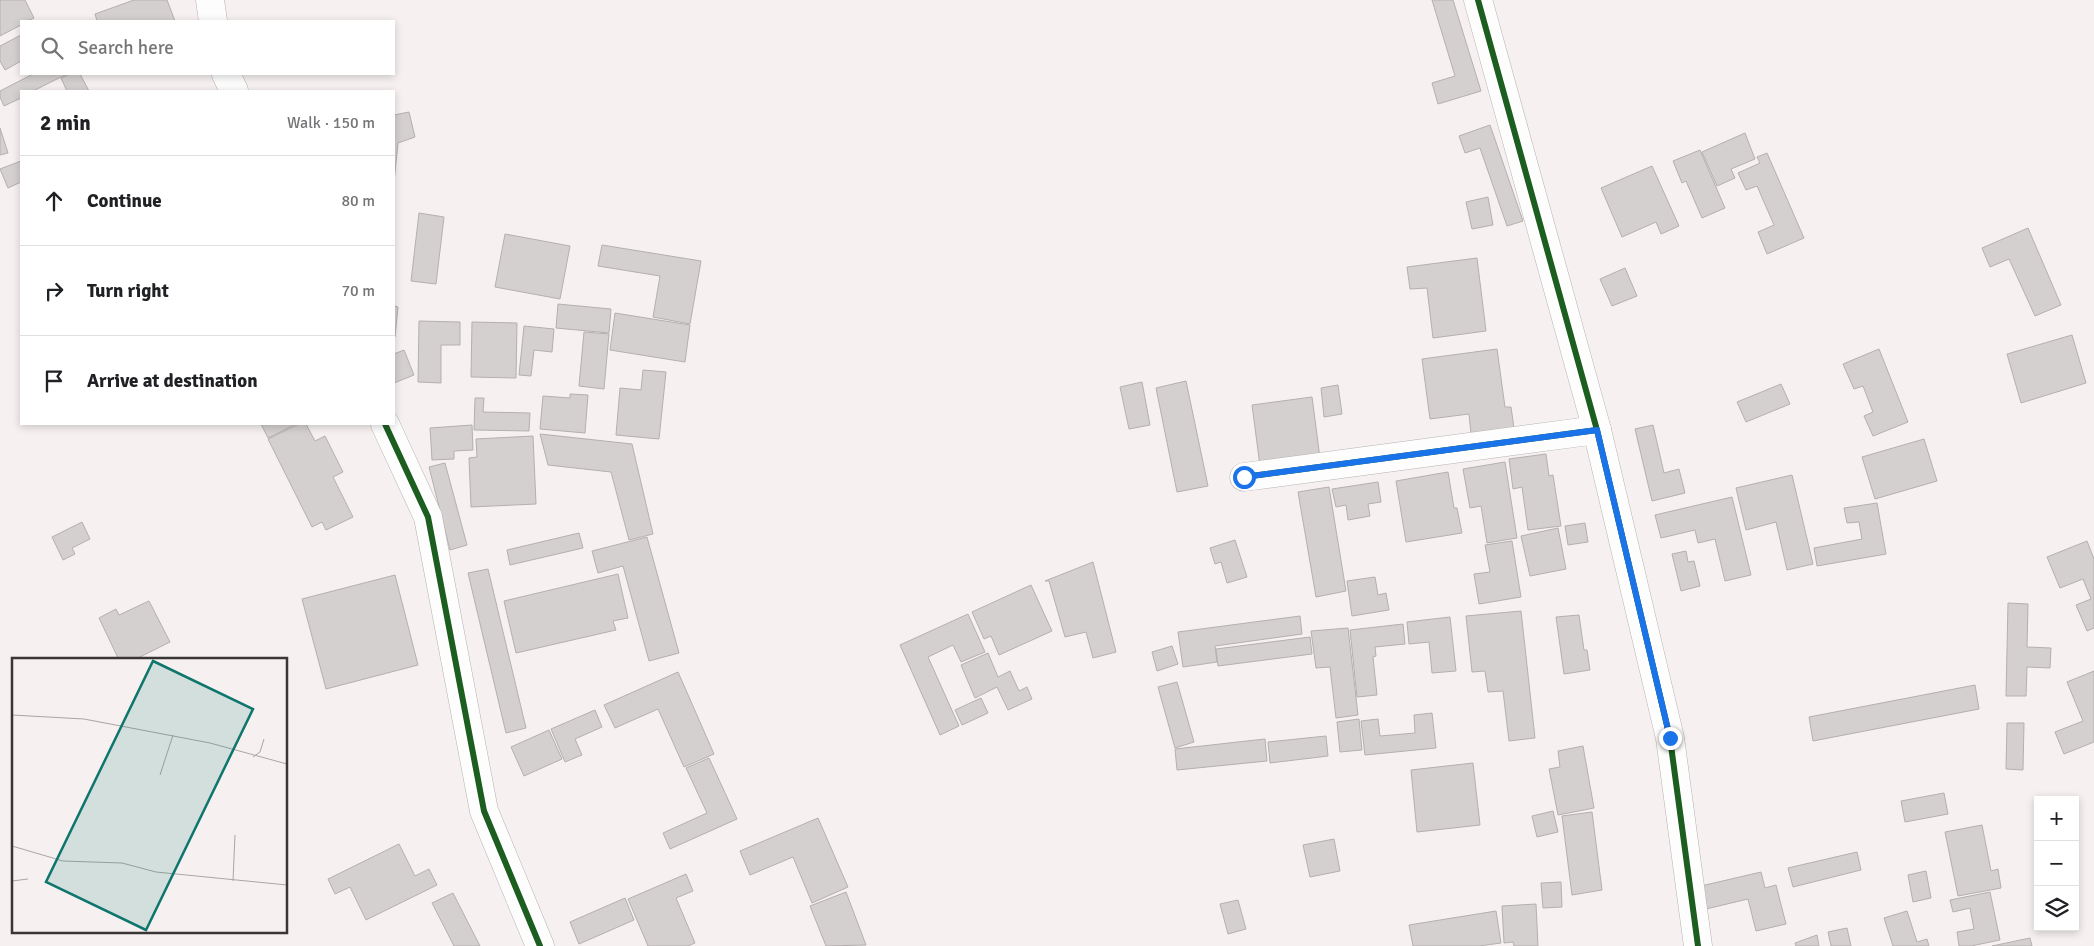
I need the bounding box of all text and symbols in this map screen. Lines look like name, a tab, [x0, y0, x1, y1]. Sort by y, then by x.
search box	[20, 20, 395, 75]
icon: search	[38, 34, 66, 62]
text: Search here	[78, 36, 174, 60]
text: 2 min	[40, 110, 91, 136]
text: Walk · 150 m	[287, 113, 375, 133]
icon: ahead	[40, 187, 68, 215]
text: Continue	[87, 189, 162, 213]
text: 80 m	[341, 191, 375, 211]
icon: right	[40, 277, 68, 305]
text: Turn right	[87, 279, 169, 303]
text: 70 m	[341, 281, 375, 301]
icon: arrive	[40, 367, 68, 395]
text: Arrive at destination	[87, 369, 258, 393]
route start	[1233, 466, 1256, 489]
inset map	[12, 658, 288, 934]
route end	[1659, 727, 1682, 750]
map controls	[2034, 796, 2079, 931]
button: +	[2034, 796, 2079, 841]
button: −	[2034, 841, 2079, 886]
button: layers	[2034, 886, 2079, 931]

